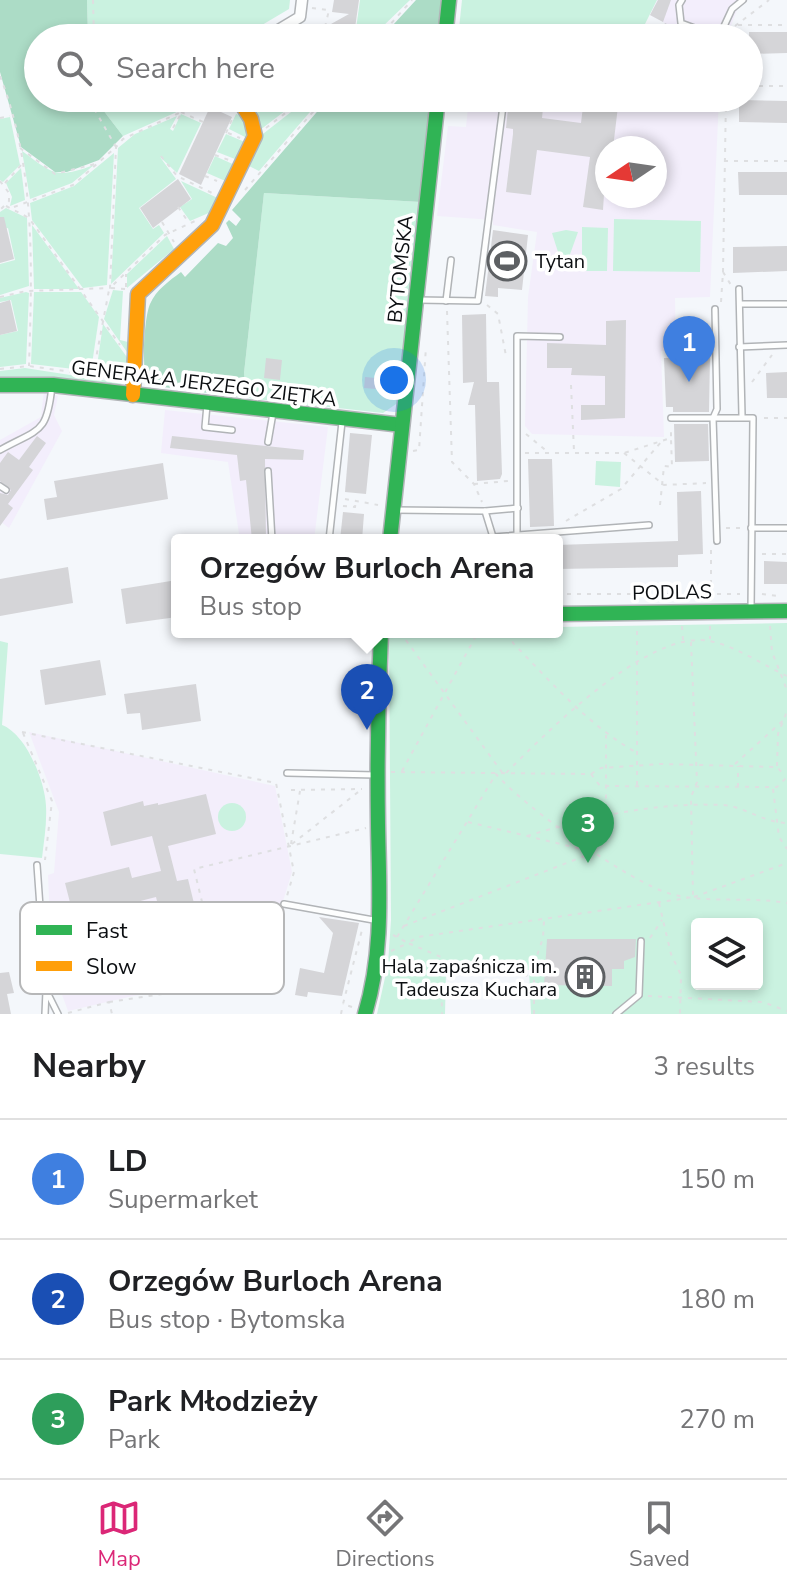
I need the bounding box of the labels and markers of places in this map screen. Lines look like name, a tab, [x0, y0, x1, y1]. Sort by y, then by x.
sports icon: Tytan	[486, 240, 528, 282]
place label: Tytan	[535, 248, 585, 275]
pin: 1	[663, 316, 715, 382]
pin: 2	[341, 664, 393, 730]
pin: 3	[562, 797, 614, 863]
place label: Hala zapaśnicza im. Tadeusza Kuchara	[381, 953, 557, 1003]
building icon: Hala zapaśnicza im. Tadeusza Kuchara	[564, 956, 606, 998]

